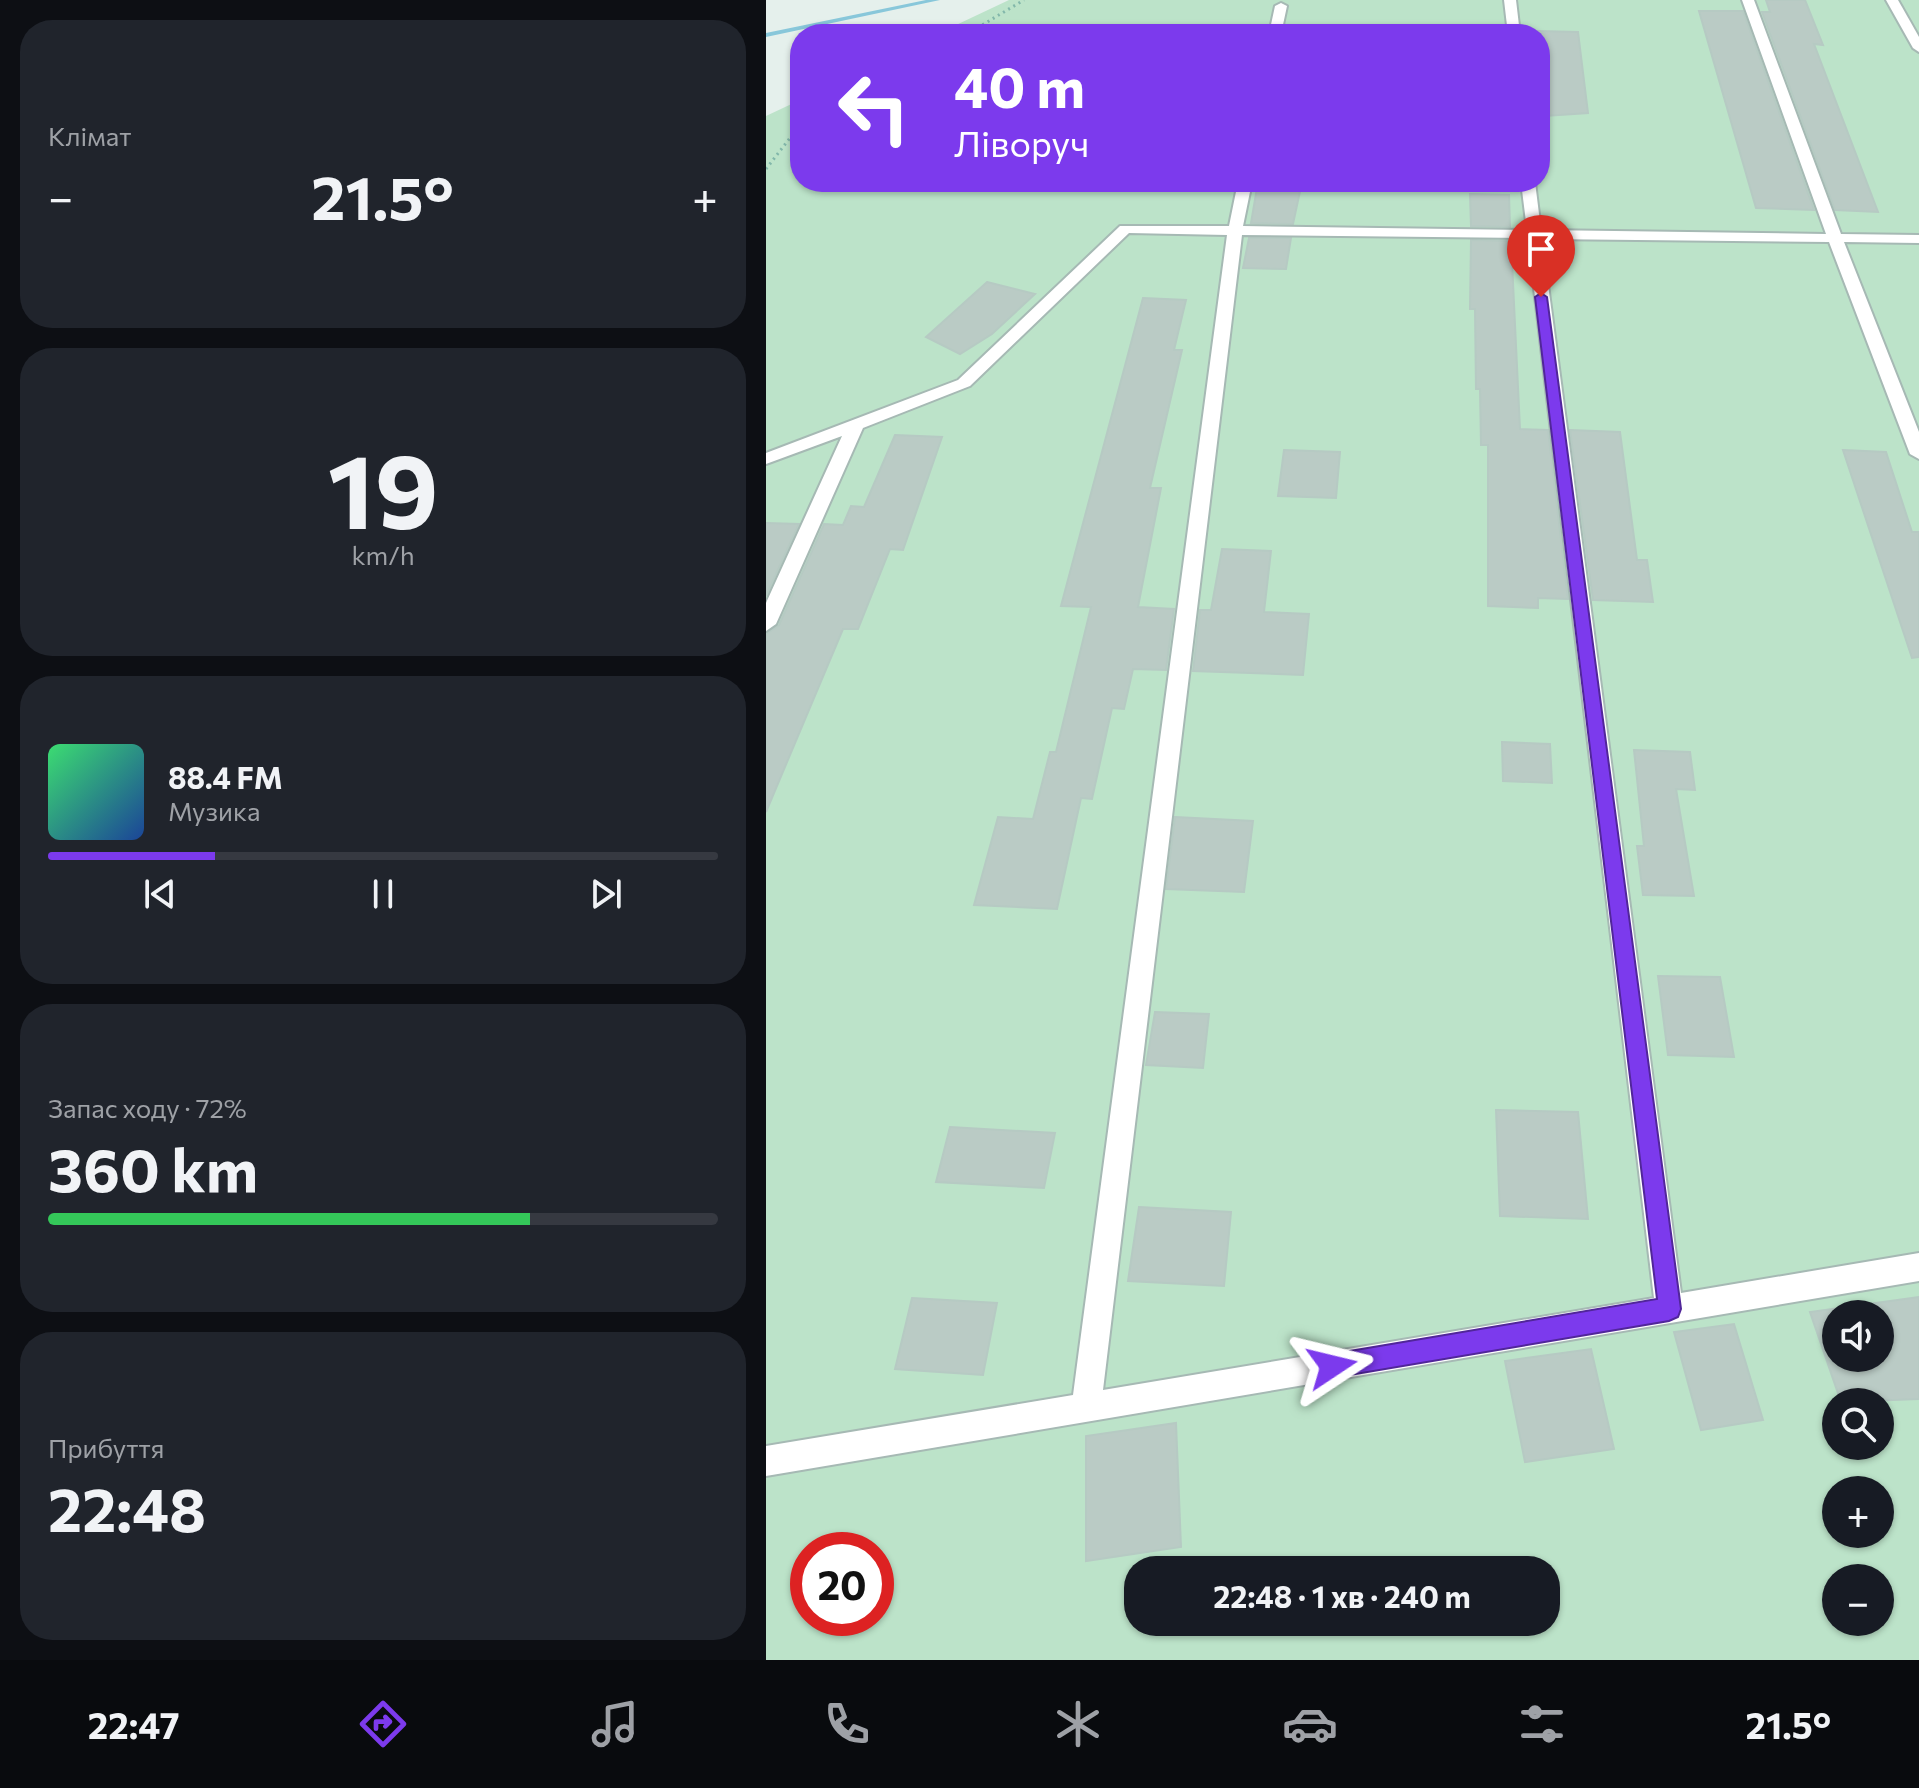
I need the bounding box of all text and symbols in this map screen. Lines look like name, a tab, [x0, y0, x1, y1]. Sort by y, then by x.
text: 40 m	[954, 51, 1085, 120]
icon: left	[822, 56, 926, 160]
text: Клімат	[48, 120, 131, 151]
text: Ліворуч	[954, 120, 1089, 164]
text: 21.5°	[311, 159, 454, 232]
text: −	[48, 169, 73, 223]
text: +	[692, 169, 718, 223]
pin	[1507, 215, 1575, 297]
icon: arrive	[1519, 227, 1563, 271]
text: 19	[327, 423, 439, 550]
text: km/h	[351, 539, 415, 570]
text: 88.4 FM	[168, 758, 283, 795]
text: Музика	[168, 795, 260, 826]
icon: previous	[138, 872, 182, 916]
icon: pause	[361, 872, 405, 916]
icon: next	[584, 872, 628, 916]
text: Запас ходу · 72%	[48, 1092, 247, 1123]
text: 360 km	[48, 1131, 258, 1204]
map controls	[1822, 1300, 1894, 1636]
button: sound	[1822, 1300, 1894, 1372]
position arrow	[1290, 1324, 1374, 1408]
button: search	[1822, 1388, 1894, 1460]
text: Прибуття	[48, 1432, 164, 1463]
text: 22:48	[48, 1471, 206, 1544]
button: +	[1822, 1476, 1894, 1548]
speed limit sign: 20	[790, 1532, 894, 1636]
button: −	[1822, 1564, 1894, 1636]
text: 22:48 · 1 хв · 240 m	[1213, 1577, 1471, 1614]
icon: directions	[355, 1696, 411, 1752]
icon: music	[587, 1696, 643, 1752]
icon: phone	[819, 1696, 875, 1752]
icon: climate	[1050, 1696, 1106, 1752]
icon: car	[1282, 1696, 1338, 1752]
icon: filters	[1514, 1696, 1570, 1752]
text: 22:47	[88, 1702, 180, 1746]
text: 21.5°	[1746, 1702, 1831, 1746]

